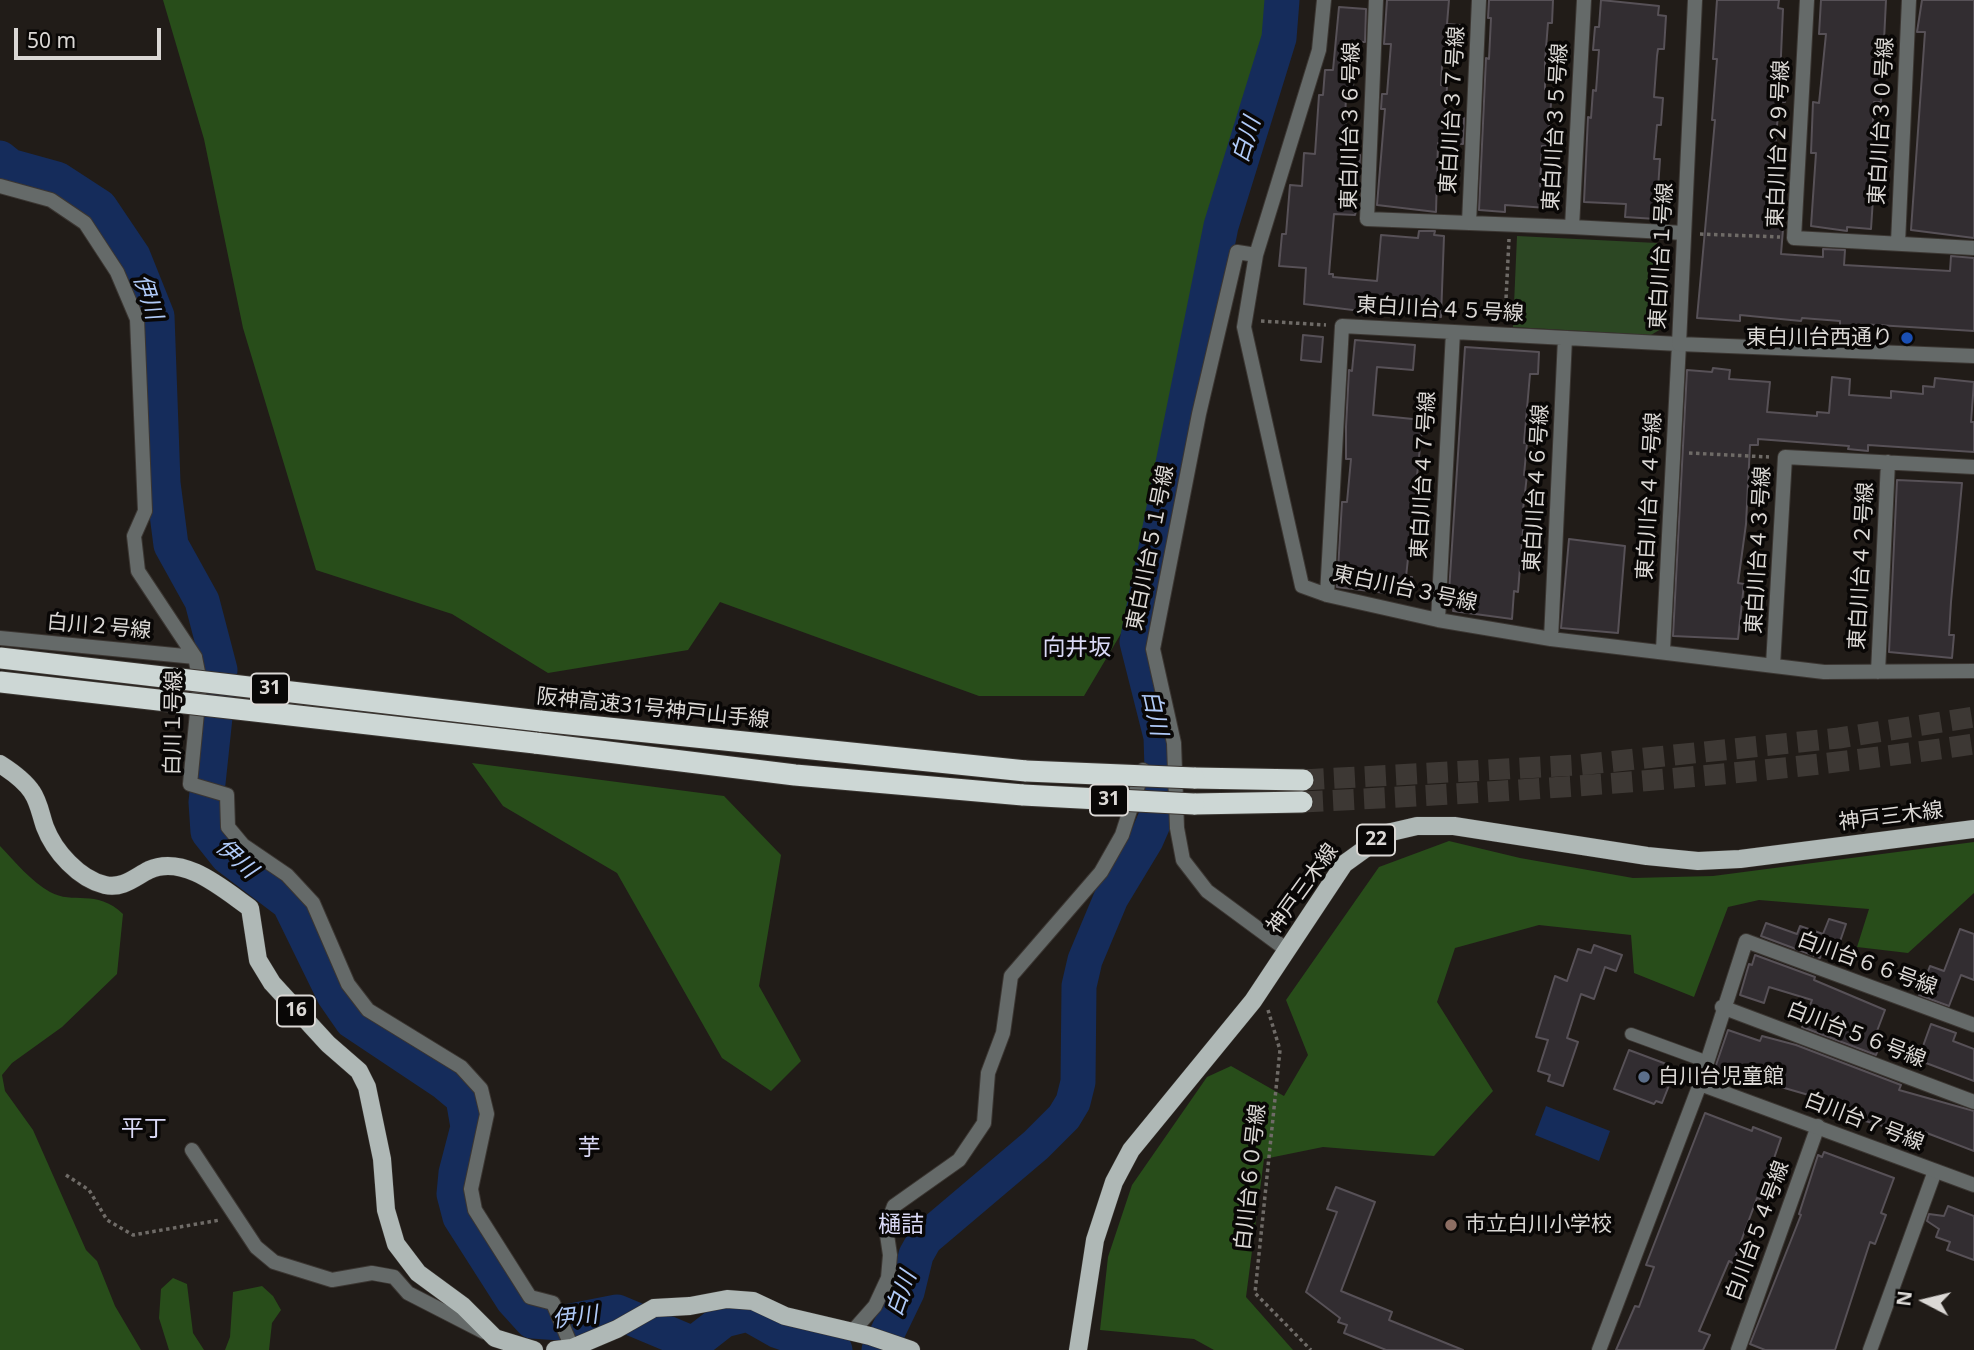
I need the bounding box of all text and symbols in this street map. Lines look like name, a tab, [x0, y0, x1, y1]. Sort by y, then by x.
scale bar	[18, 14, 164, 58]
street label: 東白川台３７号線	[1436, 25, 1470, 195]
text: 50 m	[27, 26, 76, 54]
street label: 東白川台３０号線	[1865, 36, 1899, 206]
street label: 東白川台３６号線	[1337, 42, 1365, 210]
street label: 東白川台３５号線	[1539, 42, 1573, 212]
street label: 東白川台２９号線	[1763, 60, 1795, 228]
water label: 白川	[1227, 114, 1267, 166]
street label: 東白川台１号線	[1646, 182, 1678, 330]
water label: 伊川	[127, 271, 167, 323]
street label: 東白川台４５号線	[1355, 293, 1525, 327]
place label: 東白川台西通り	[1746, 325, 1893, 351]
marker: 東白川台西通り	[1899, 330, 1915, 346]
street label: 東白川台４７号線	[1407, 390, 1441, 560]
street label: 東白川台４６号線	[1520, 403, 1554, 573]
street label: 東白川台４４号線	[1633, 411, 1667, 581]
street label: 東白川台５１号線	[1123, 463, 1179, 633]
street label: 東白川台４３号線	[1742, 465, 1776, 635]
street label: 東白川台４２号線	[1845, 481, 1879, 651]
street label: 東白川台３号線	[1330, 561, 1480, 617]
street label: 白川２号線	[46, 610, 152, 644]
district label: 向井坂	[1043, 634, 1111, 662]
street label: 白川１号線	[160, 670, 188, 776]
road number: 31	[251, 674, 289, 704]
street label: 阪神高速31号神戸山手線	[535, 684, 771, 734]
water label: 白川	[1136, 688, 1172, 738]
road number: 31	[1090, 785, 1128, 816]
street label: 神戸三木線	[1837, 798, 1945, 836]
road number: 22	[1357, 824, 1395, 856]
water label: 伊川	[210, 833, 262, 885]
street label: 神戸三木線	[1262, 839, 1344, 939]
street label: 白川台６６号線	[1794, 927, 1940, 1001]
road number: 16	[277, 995, 315, 1026]
street label: 白川台５６号線	[1783, 997, 1929, 1073]
place label: 白川台児童館	[1658, 1064, 1784, 1090]
marker: 白川台児童館	[1636, 1069, 1652, 1085]
street label: 白川台７号線	[1801, 1088, 1927, 1156]
street label: 白川台６０号線	[1231, 1103, 1271, 1251]
district label: 平丁	[121, 1115, 167, 1143]
district label: 芋	[578, 1134, 600, 1162]
street label: 白川台５４号線	[1721, 1158, 1795, 1304]
district label: 樋詰	[878, 1211, 924, 1239]
place label: 市立白川小学校	[1465, 1212, 1612, 1238]
marker: 市立白川小学校	[1443, 1217, 1459, 1233]
north arrow	[1890, 1266, 1960, 1336]
water label: 白川	[881, 1268, 923, 1320]
text: N	[1890, 1289, 1918, 1308]
water label: 伊川	[550, 1301, 600, 1335]

